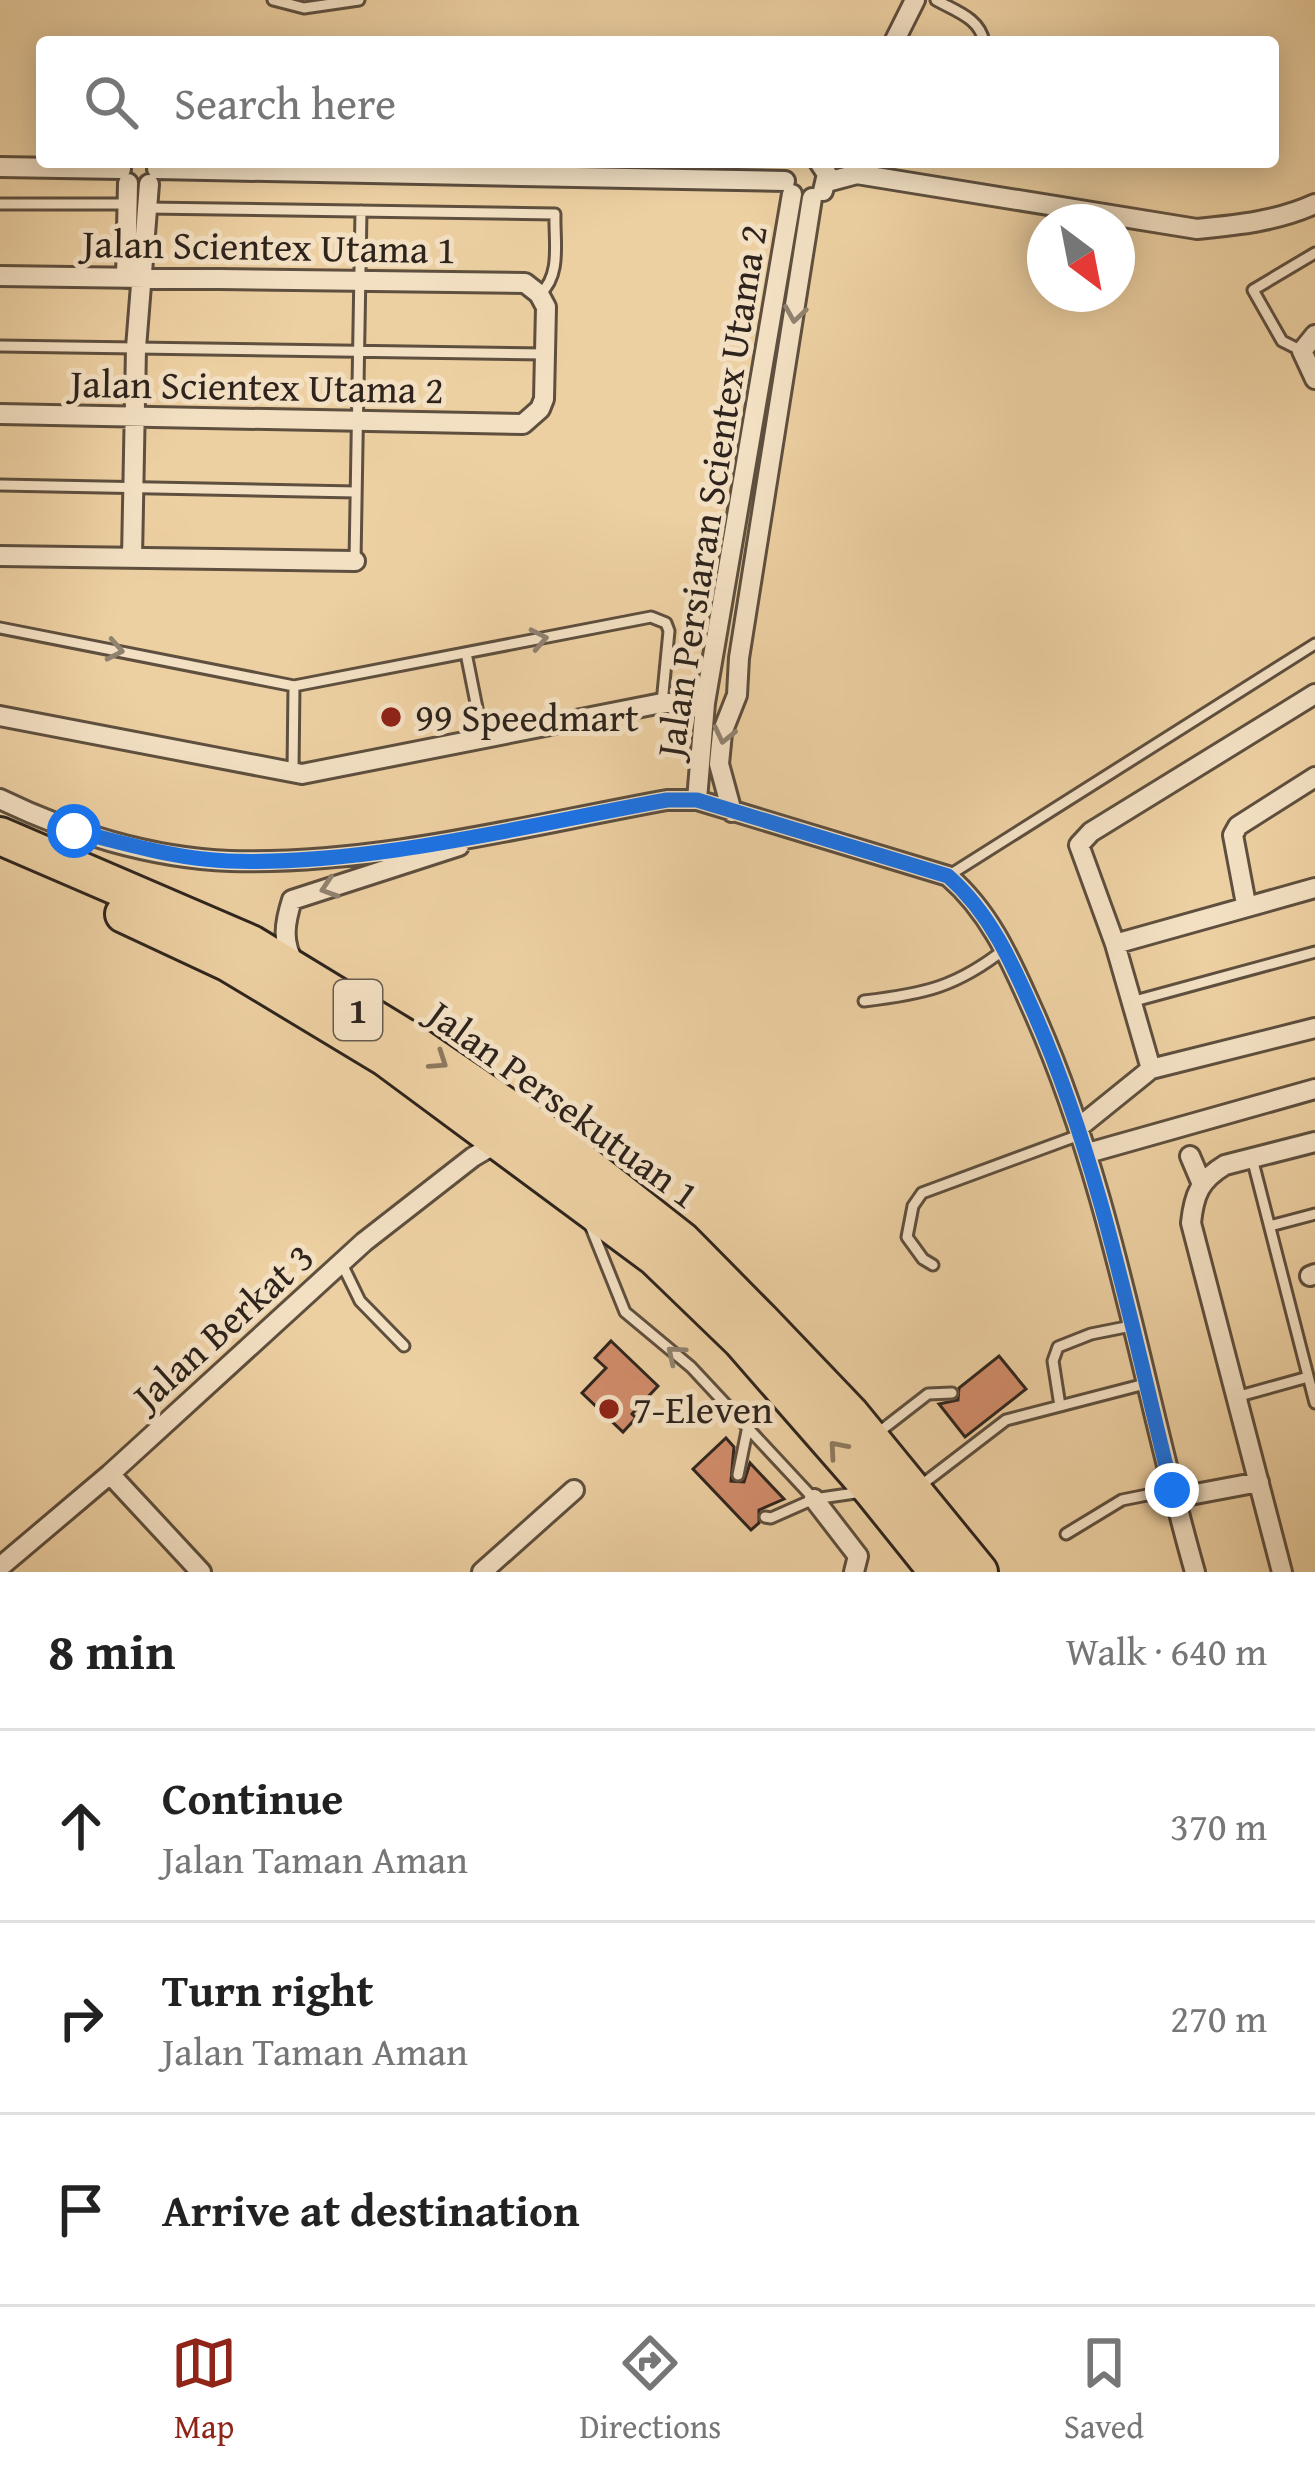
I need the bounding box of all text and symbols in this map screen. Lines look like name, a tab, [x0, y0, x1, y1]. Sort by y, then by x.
search box	[36, 36, 1279, 168]
icon: search	[78, 69, 144, 135]
text: Search here	[174, 70, 396, 135]
north arrow	[1027, 204, 1135, 312]
street label: Jalan Scientex Utama 1	[77, 214, 456, 277]
street label: Jalan Persiaran Scientex Utama 2	[639, 221, 781, 766]
one-way arrow	[784, 304, 809, 324]
street label: Jalan Scientex Utama 2	[65, 354, 444, 417]
one-way arrow	[528, 627, 548, 653]
one-way arrow	[104, 636, 124, 661]
place label: 99 Speedmart	[415, 688, 639, 745]
marker: 99 Speedmart	[378, 704, 404, 730]
one-way arrow	[713, 724, 738, 745]
route start	[47, 804, 101, 858]
one-way arrow	[319, 874, 340, 899]
road number: 1	[334, 980, 382, 1040]
street label: Jalan Persekutuan 1	[413, 983, 712, 1222]
one-way arrow	[426, 1047, 448, 1069]
street label: Jalan Berkat 3	[116, 1229, 326, 1426]
one-way arrow	[667, 1347, 689, 1368]
place label: 7-Eleven	[633, 1380, 773, 1437]
marker: 7-Eleven	[596, 1396, 622, 1422]
one-way arrow	[830, 1441, 851, 1463]
route end	[1145, 1463, 1199, 1517]
text: 8 min	[48, 1613, 175, 1688]
text: Walk · 640 m	[1066, 1622, 1267, 1679]
text: Continue	[162, 1765, 343, 1830]
icon: ahead	[48, 1793, 114, 1859]
text: 370 m	[1170, 1797, 1267, 1854]
text: Jalan Taman Aman	[162, 1830, 468, 1887]
text: Turn right	[162, 1957, 374, 2022]
icon: right	[48, 1985, 114, 2051]
text: 270 m	[1170, 1989, 1267, 2046]
text: Jalan Taman Aman	[162, 2022, 468, 2079]
icon: arrive	[48, 2177, 114, 2243]
text: Arrive at destination	[162, 2177, 580, 2242]
tab: Map	[171, 2330, 237, 2450]
tab: Directions	[580, 2330, 721, 2450]
tab: Saved	[1064, 2330, 1144, 2450]

